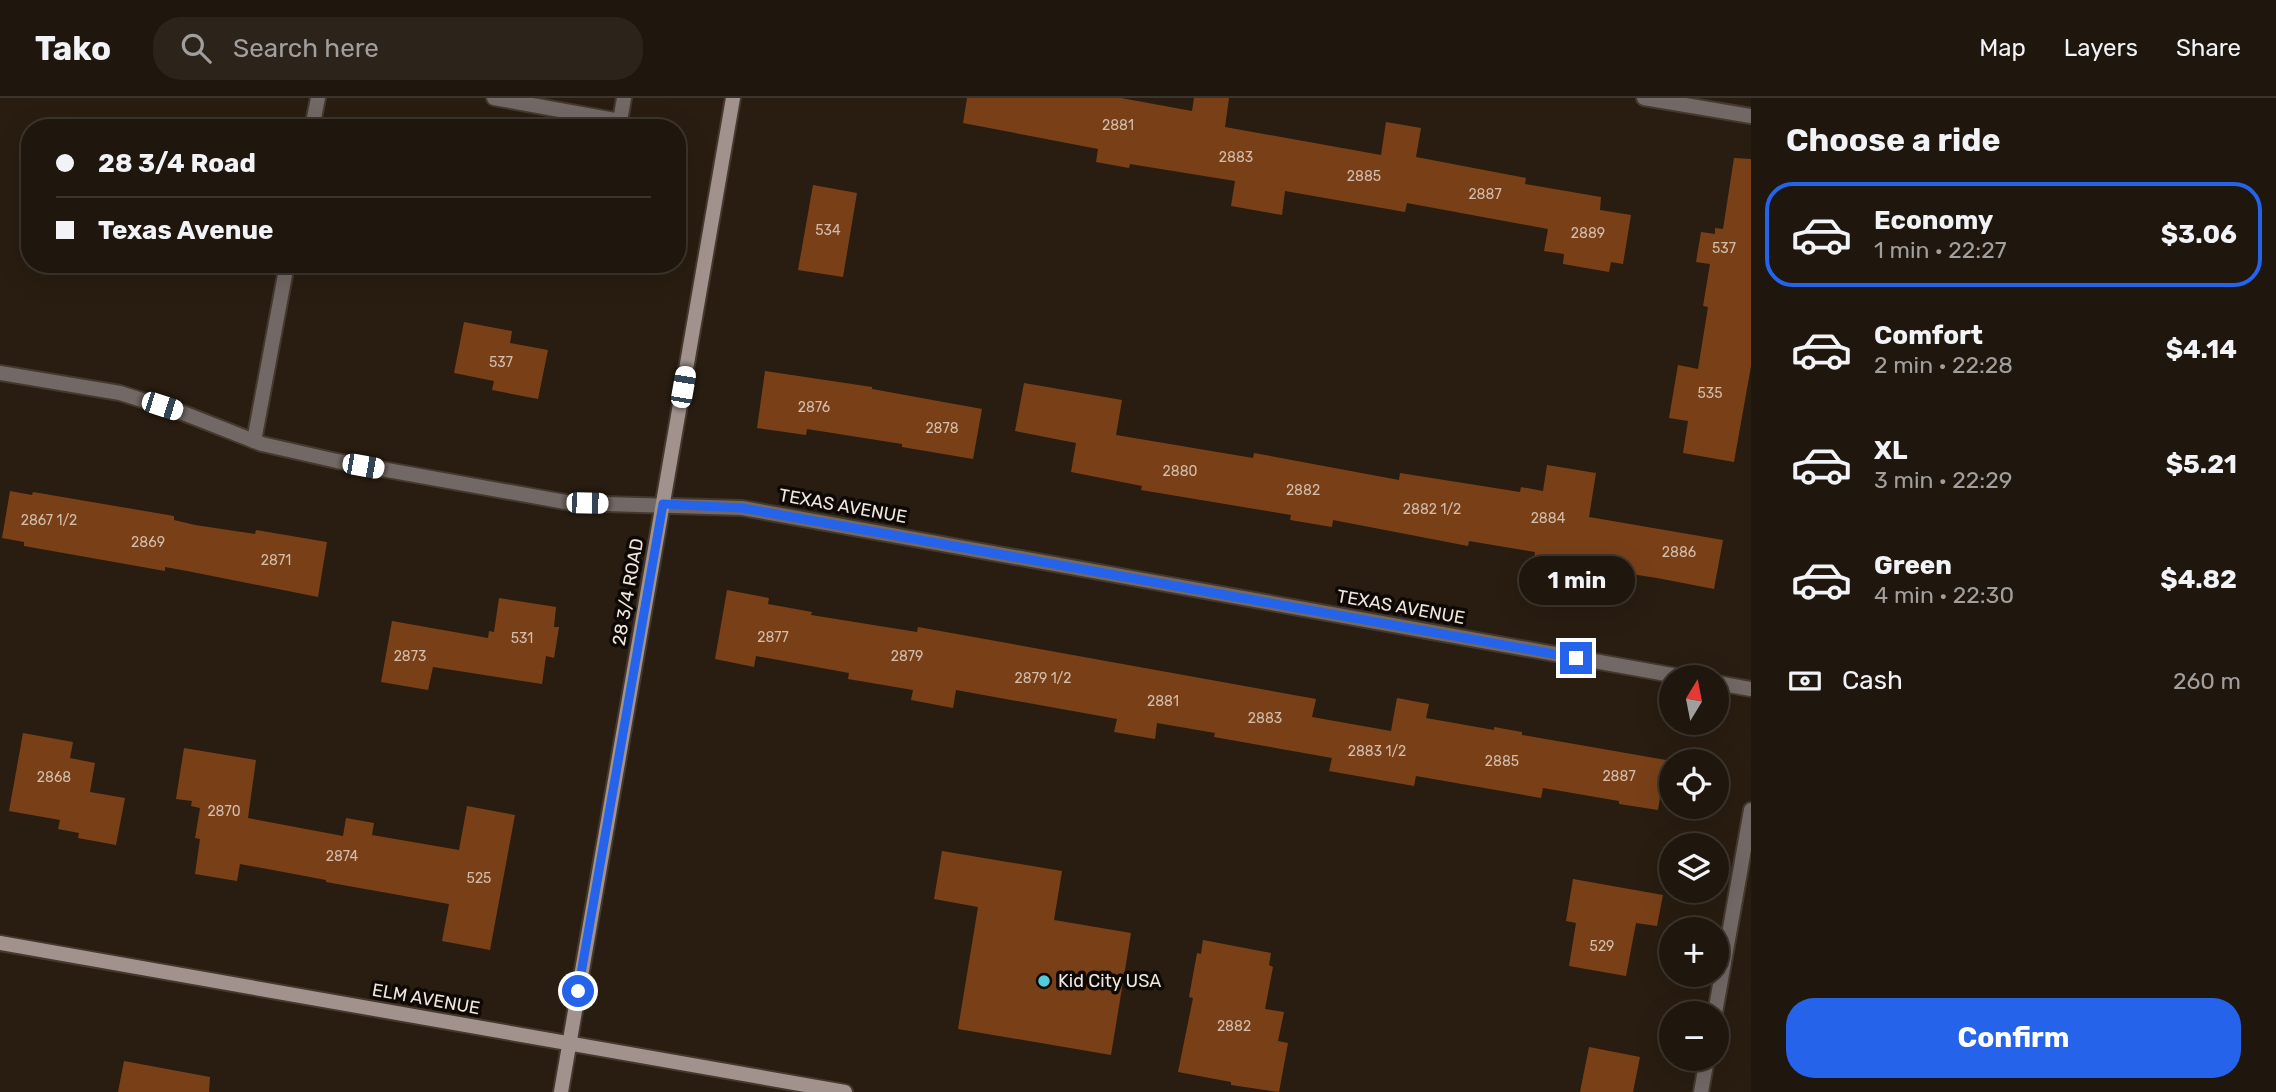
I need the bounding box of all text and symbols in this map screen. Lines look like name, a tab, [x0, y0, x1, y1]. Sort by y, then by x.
search box	[153, 17, 643, 80]
text: Tako	[35, 29, 111, 68]
icon: search	[177, 29, 215, 67]
text: Search here	[233, 33, 379, 64]
text: Map	[1979, 34, 2026, 62]
text: Layers	[2064, 34, 2138, 62]
text: Share	[2176, 34, 2241, 62]
house number: 2881	[1102, 117, 1134, 134]
text: Choose a ride	[1786, 121, 2000, 159]
text: 28 3/4 Road	[98, 148, 256, 179]
house number: 2883	[1219, 149, 1253, 166]
house number: 2885	[1347, 168, 1381, 185]
house number: 2887	[1468, 186, 1502, 203]
icon: car	[1790, 203, 1853, 266]
text: Economy	[1874, 205, 1993, 236]
text: Texas Avenue	[98, 215, 274, 246]
text: $3.06	[2161, 219, 2237, 250]
house number: 534	[815, 222, 841, 239]
house number: 2889	[1571, 225, 1605, 242]
text: 1 min · 22:27	[1874, 236, 2006, 264]
house number: 537	[1712, 240, 1736, 257]
icon: car	[1790, 318, 1853, 381]
text: Comfort	[1874, 320, 1983, 351]
text: $4.14	[2166, 334, 2237, 365]
text: 2 min · 22:28	[1874, 351, 2013, 379]
house number: 537	[489, 354, 513, 371]
car	[670, 364, 697, 410]
house number: 535	[1697, 385, 1723, 402]
car	[139, 390, 186, 422]
house number: 2876	[798, 399, 830, 416]
house number: 2878	[925, 420, 959, 437]
icon: car	[1790, 433, 1853, 496]
text: XL	[1874, 435, 1907, 466]
text: $5.21	[2166, 449, 2237, 480]
car	[341, 452, 386, 480]
house number: 2880	[1163, 463, 1198, 480]
text: 3 min · 22:29	[1874, 466, 2012, 494]
house number: 2882	[1286, 482, 1320, 499]
street label: TEXAS AVENUE	[777, 484, 909, 528]
car	[566, 492, 609, 514]
house number: 2882 1/2	[1403, 501, 1461, 518]
house number: 2884	[1531, 510, 1566, 527]
house number: 2867 1/2	[21, 512, 77, 529]
house number: 2869	[131, 534, 165, 551]
street label: 28 3/4 ROAD	[608, 537, 648, 647]
house number: 2886	[1662, 544, 1696, 561]
icon: car	[1790, 548, 1853, 611]
text: Green	[1874, 550, 1952, 581]
house number: 2871	[261, 552, 291, 569]
callout: 1 min	[1518, 556, 1634, 606]
text: $4.82	[2160, 564, 2237, 595]
text: 1 min	[1548, 566, 1606, 594]
text: 4 min · 22:30	[1874, 581, 2014, 609]
street label: TEXAS AVENUE	[1335, 585, 1467, 629]
house number: 2877	[757, 629, 789, 646]
house number: 531	[511, 630, 533, 647]
route end	[1560, 642, 1592, 674]
house number: 2873	[394, 648, 426, 665]
house number: 2879	[891, 648, 923, 665]
icon: cash	[1786, 662, 1824, 700]
north arrow	[1659, 665, 1729, 735]
map controls	[1659, 665, 1729, 1071]
text: Cash	[1842, 665, 1903, 696]
text: 260 m	[2173, 667, 2241, 695]
house number: 2879 1/2	[1015, 670, 1071, 687]
house number: 2881	[1147, 693, 1179, 710]
house number: 2883	[1248, 710, 1282, 727]
house number: 2883 1/2	[1348, 743, 1406, 760]
button: locate	[1659, 749, 1729, 819]
house number: 2885	[1485, 753, 1519, 770]
house number: 2887	[1602, 768, 1636, 785]
house number: 2868	[37, 769, 71, 786]
house number: 2870	[207, 803, 241, 820]
button: layers	[1659, 833, 1729, 903]
house number: 2874	[326, 848, 359, 865]
house number: 525	[467, 870, 491, 887]
button: +	[1659, 917, 1729, 987]
house number: 529	[1590, 938, 1614, 955]
place label: Kid City USA	[1058, 970, 1161, 992]
marker: Kid City USA	[1036, 973, 1052, 989]
route start	[562, 975, 594, 1007]
street label: ELM AVENUE	[370, 979, 482, 1019]
button: Confirm	[1786, 998, 2241, 1078]
button: −	[1659, 1001, 1729, 1071]
house number: 2882	[1217, 1018, 1251, 1035]

